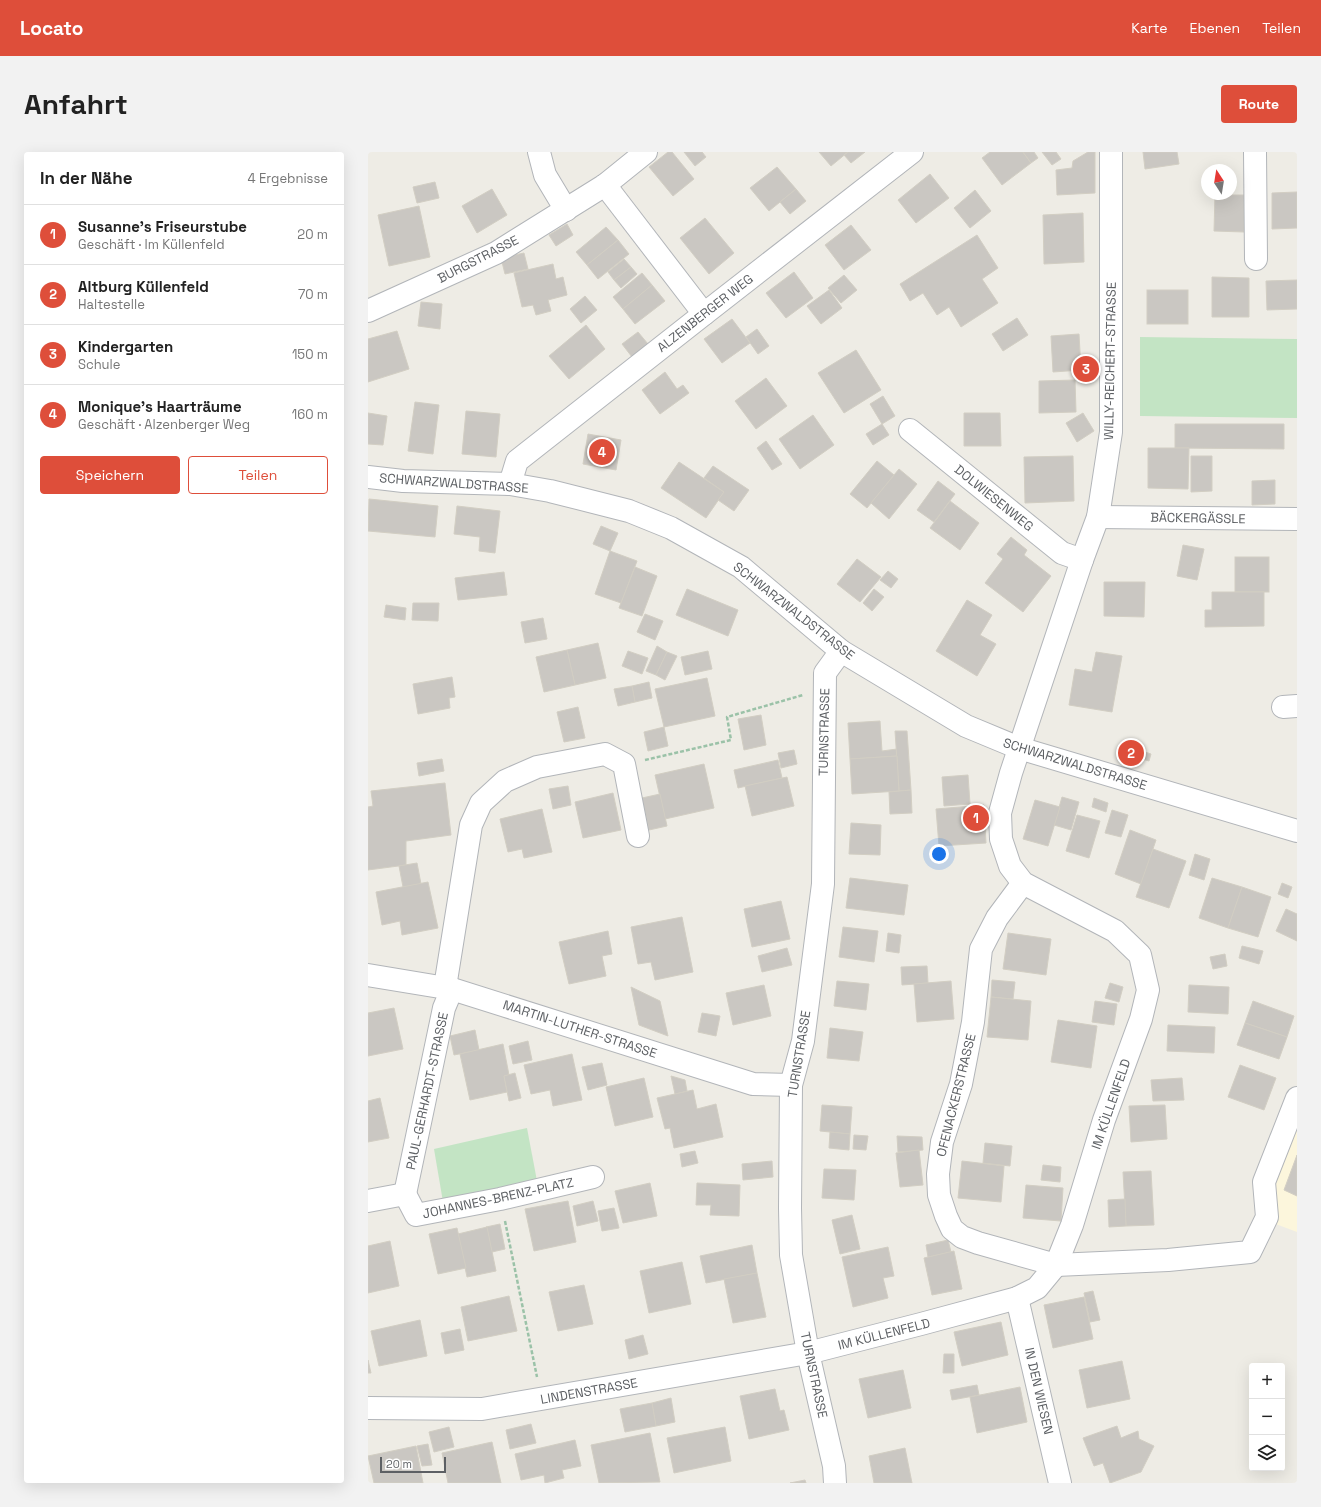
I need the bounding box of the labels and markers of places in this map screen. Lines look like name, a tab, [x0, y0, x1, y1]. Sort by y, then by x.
pin: 3	[1073, 354, 1099, 384]
pin: 4	[589, 437, 615, 467]
pin: 2	[1118, 738, 1144, 768]
pin: 1	[963, 803, 989, 833]

